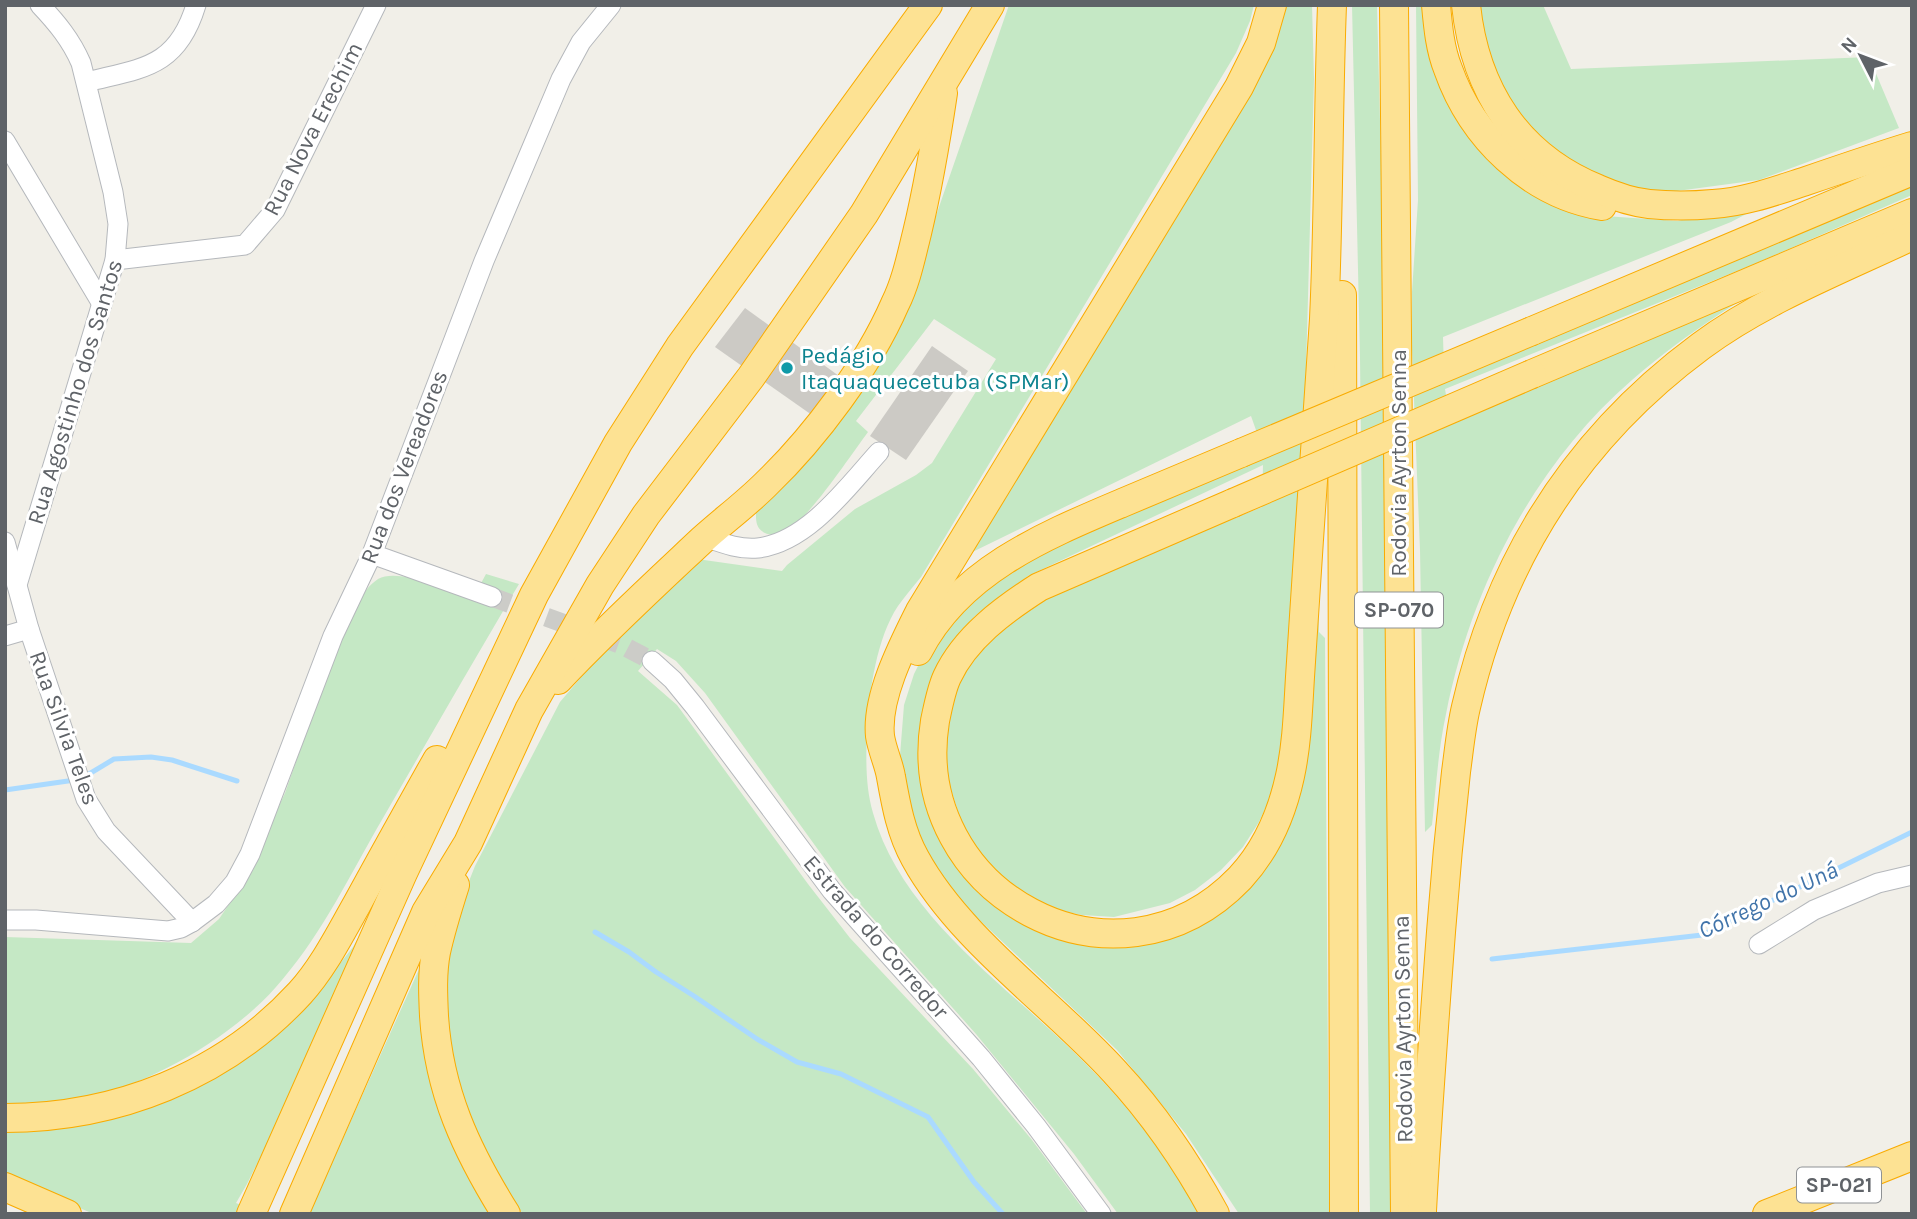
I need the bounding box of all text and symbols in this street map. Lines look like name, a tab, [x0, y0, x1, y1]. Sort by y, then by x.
north arrow	[1826, 21, 1896, 91]
text: N	[1836, 33, 1862, 58]
street label: Rua Nova Erechim	[258, 38, 368, 220]
street label: Rua Agostinho dos Santos	[22, 256, 128, 528]
place label: Pedágio Itaquaquecetuba (SPMar)	[801, 342, 1069, 395]
street label: Rodovia Ayrton Senna	[1385, 349, 1412, 577]
marker: Pedágio Itaquaquecetuba (SPMar)	[779, 360, 795, 376]
street label: Rua dos Vereadores	[355, 366, 453, 568]
road number: SP-070	[1355, 592, 1443, 628]
street label: Rua Silvia Teles	[24, 647, 104, 809]
street label: Estrada do Corredor	[798, 850, 955, 1025]
water label: Córrego do Uná	[1694, 855, 1842, 945]
street label: Rodovia Ayrton Senna	[1388, 915, 1418, 1143]
road number: SP-021	[1797, 1168, 1881, 1202]

